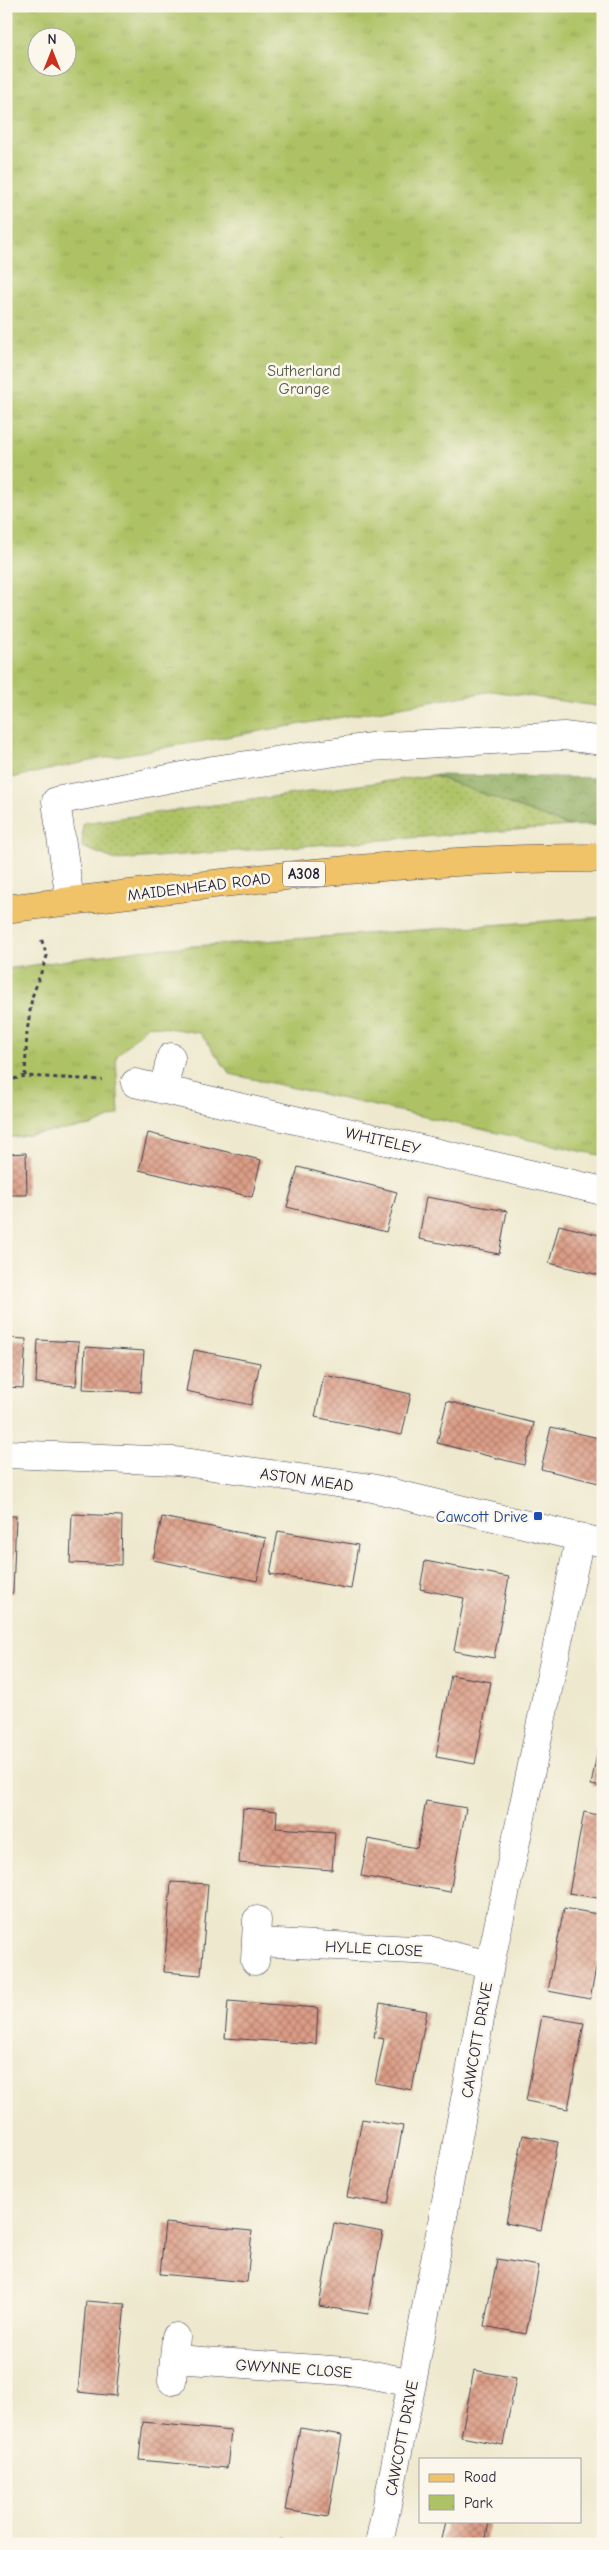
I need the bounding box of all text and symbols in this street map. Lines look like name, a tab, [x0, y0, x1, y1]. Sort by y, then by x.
north arrow	[28, 28, 78, 78]
text: N	[47, 31, 57, 48]
park label: Sutherland Grange	[267, 362, 341, 398]
road number: A308	[283, 862, 325, 886]
street label: MAIDENHEAD ROAD	[126, 869, 272, 905]
street label: WHITELEY	[343, 1124, 423, 1158]
street label: ASTON MEAD	[259, 1465, 355, 1495]
place label: Cawcott Drive	[436, 1508, 528, 1526]
marker: Cawcott Drive	[532, 1510, 544, 1522]
street label: HYLLE CLOSE	[324, 1937, 424, 1961]
street label: CAWCOTT DRIVE	[458, 1980, 496, 2100]
street label: GWYNNE CLOSE	[235, 2356, 353, 2382]
street label: CAWCOTT DRIVE	[382, 2379, 422, 2498]
legend	[419, 2458, 582, 2522]
text: Road	[464, 2468, 496, 2486]
text: Park	[464, 2494, 493, 2512]

